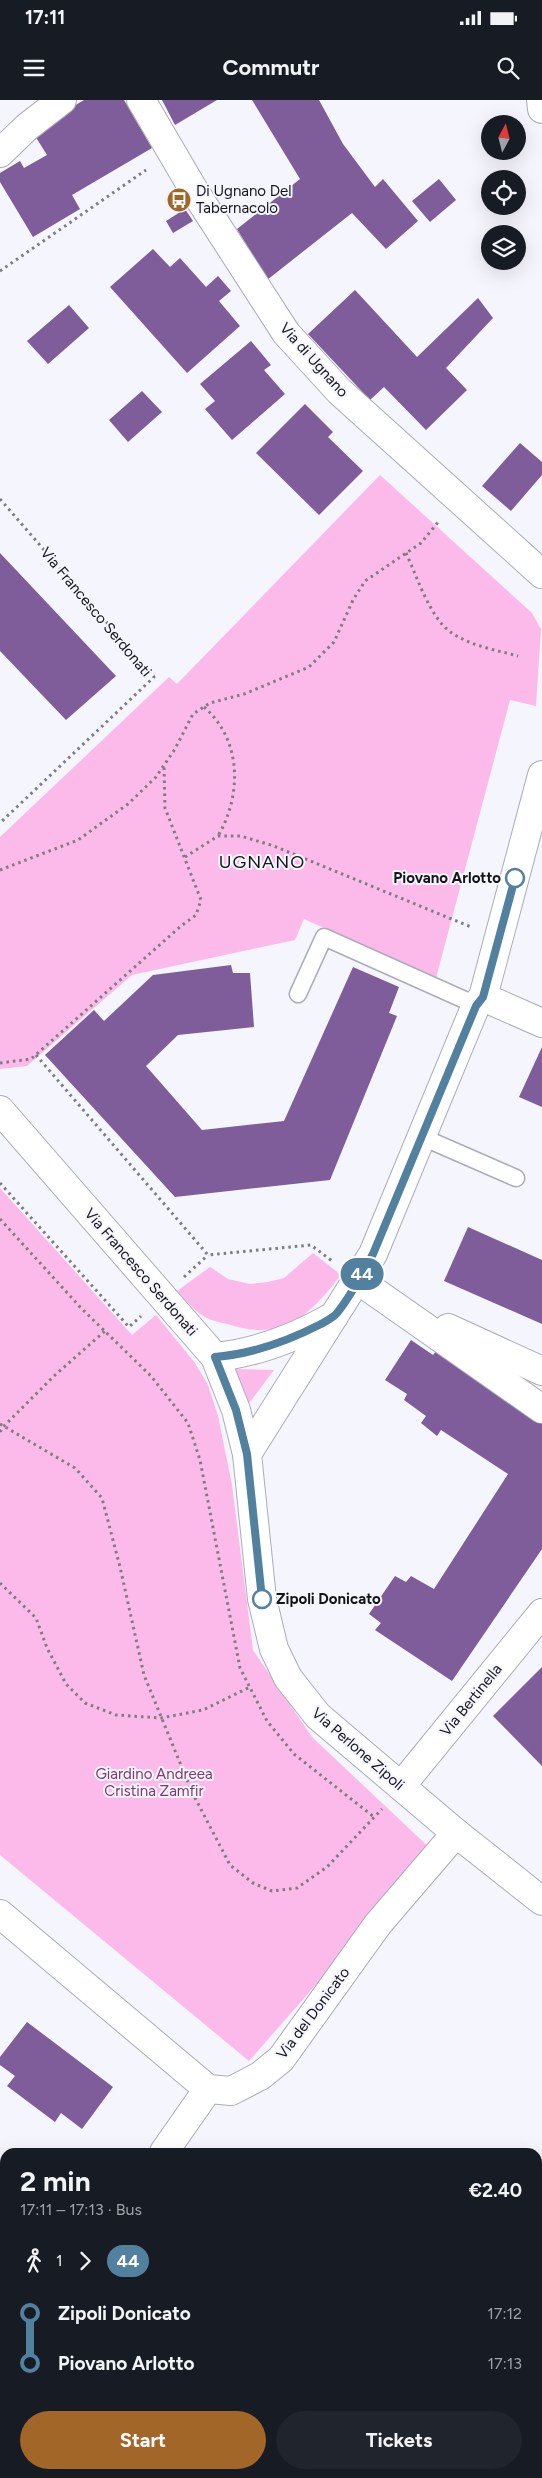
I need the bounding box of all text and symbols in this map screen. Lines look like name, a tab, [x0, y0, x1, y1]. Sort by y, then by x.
text: 17:11	[25, 6, 65, 29]
icon: menu	[20, 54, 48, 82]
text: Commutr	[223, 54, 319, 81]
icon: search	[494, 54, 522, 82]
north arrow	[481, 115, 526, 160]
map controls	[481, 115, 526, 270]
button: locate	[481, 170, 526, 215]
place label: Di Ugnano Del Tabernacolo	[196, 182, 292, 217]
bus stop icon: Di Ugnano Del Tabernacolo	[166, 187, 192, 213]
button: layers	[481, 225, 526, 270]
street label: Via di Ugnano	[276, 319, 352, 401]
street label: Via Francesco Serdonati	[37, 544, 155, 680]
district label: UGNANO	[219, 851, 305, 873]
marker: Piovano Arlotto	[505, 868, 525, 888]
place label: Piovano Arlotto	[393, 869, 501, 887]
street label: Via Francesco Serdonati	[81, 1204, 201, 1340]
line badge: 44	[340, 1258, 384, 1290]
text: 44	[351, 1263, 373, 1285]
marker: Zipoli Donicato	[252, 1589, 272, 1609]
place label: Zipoli Donicato	[276, 1590, 381, 1608]
street label: Via Bertinella	[436, 1660, 506, 1740]
street label: Via Perlone Zipoli	[308, 1704, 408, 1794]
park label: Giardino Andreea Cristina Zamfir	[95, 1765, 213, 1800]
street label: Via del Donicato	[273, 1963, 354, 2062]
text: 2 min	[20, 2164, 91, 2198]
text: €2.40	[469, 2179, 522, 2202]
text: 17:11 – 17:13 · Bus	[20, 2200, 142, 2219]
icon: walk	[20, 2247, 48, 2275]
icon: forward	[71, 2247, 99, 2275]
text: 44	[117, 2250, 139, 2272]
text: 1	[56, 2251, 63, 2270]
text: Zipoli Donicato	[58, 2302, 191, 2325]
text: 17:12	[487, 2304, 522, 2323]
text: Piovano Arlotto	[58, 2352, 194, 2375]
text: 17:13	[487, 2354, 522, 2373]
button: Start	[20, 2411, 266, 2469]
button: Tickets	[276, 2411, 522, 2469]

